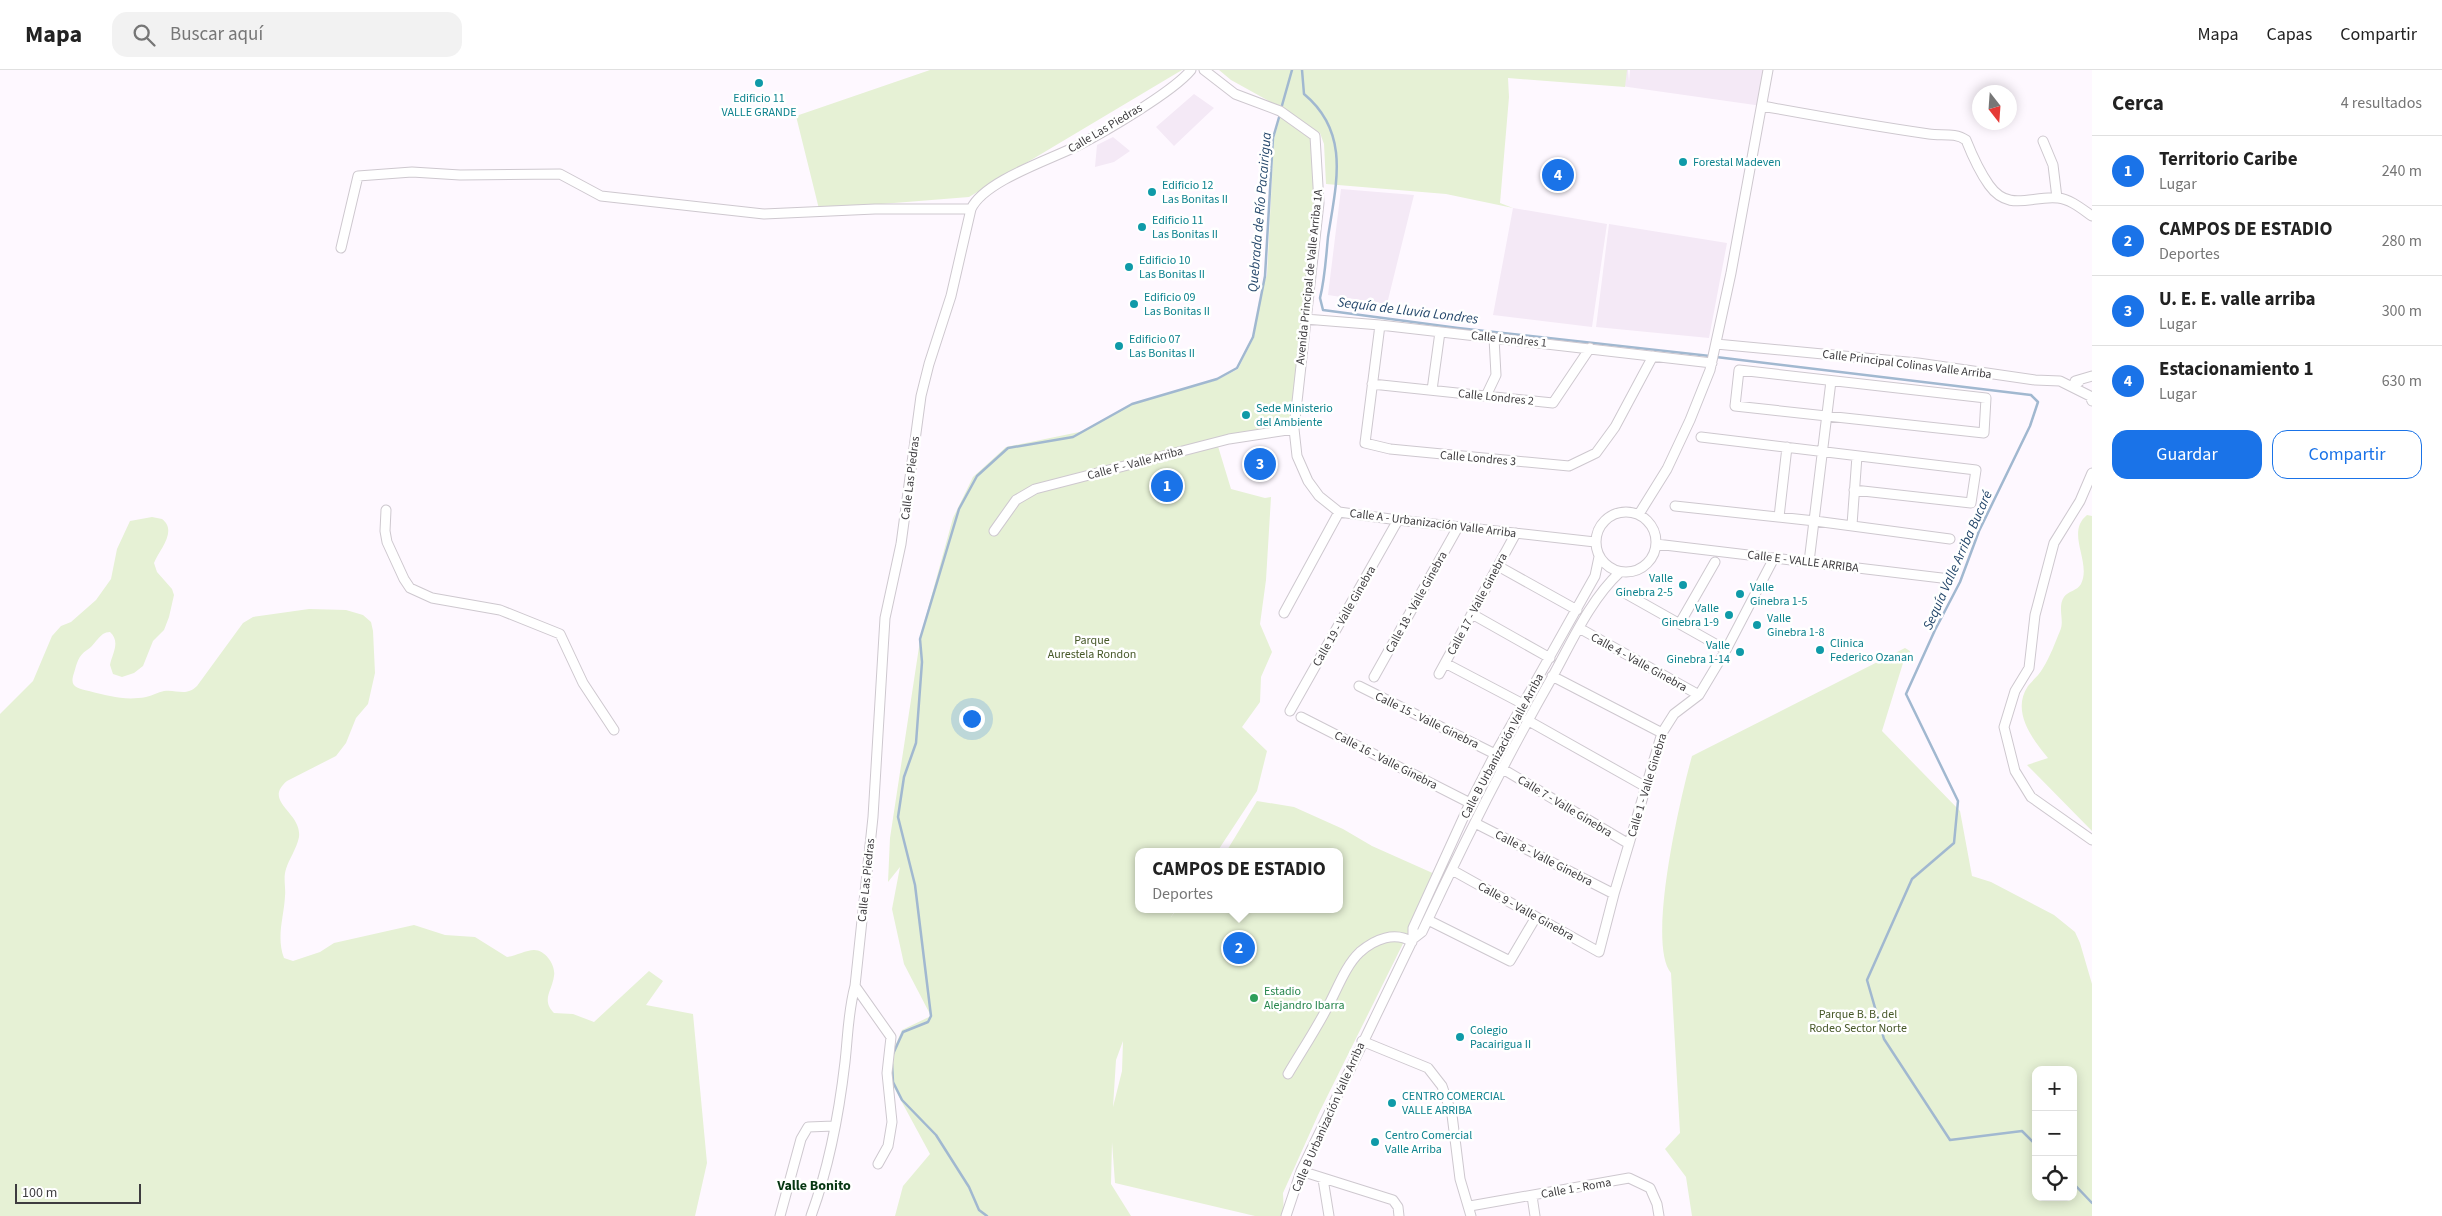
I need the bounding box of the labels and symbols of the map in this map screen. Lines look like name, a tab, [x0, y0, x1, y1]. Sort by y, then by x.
marker: Edificio 11 VALLE GRANDE	[753, 77, 765, 89]
north arrow	[1972, 85, 2017, 130]
place label: Edificio 11 VALLE GRANDE	[721, 90, 797, 121]
street label: Calle Las Piedras	[1065, 100, 1146, 157]
water label: Quebrada de Río Pacairigua	[1243, 131, 1277, 293]
place label: Forestal Madeven	[1693, 154, 1781, 171]
pin: 4	[1542, 156, 1574, 194]
marker: Forestal Madeven	[1677, 156, 1689, 168]
place label: Edificio 12 Las Bonitas II	[1162, 177, 1228, 208]
marker: Edificio 12 Las Bonitas II	[1146, 186, 1158, 198]
street label: Avenida Principal de Valle Arriba 1A	[1292, 188, 1327, 366]
place label: Edificio 11 Las Bonitas II	[1152, 212, 1218, 243]
marker: Edificio 11 Las Bonitas II	[1136, 221, 1148, 233]
place label: Edificio 10 Las Bonitas II	[1139, 252, 1205, 283]
marker: Edificio 10 Las Bonitas II	[1123, 261, 1135, 273]
place label: Edificio 09 Las Bonitas II	[1144, 289, 1210, 320]
water label: Sequía de Lluvia Londres	[1336, 292, 1480, 330]
marker: Edificio 09 Las Bonitas II	[1128, 298, 1140, 310]
street label: Calle Londres 1	[1470, 327, 1548, 352]
place label: Edificio 07 Las Bonitas II	[1129, 331, 1195, 362]
marker: Edificio 07 Las Bonitas II	[1113, 340, 1125, 352]
street label: Calle Principal Colinas Valle Arriba	[1821, 346, 1993, 383]
street label: Calle Londres 2	[1457, 385, 1535, 410]
place label: Sede Ministerio del Ambiente	[1256, 400, 1333, 431]
marker: Sede Ministerio del Ambiente	[1240, 409, 1252, 421]
street label: Calle Las Piedras	[897, 435, 924, 521]
street label: Calle F - Valle Arriba	[1085, 443, 1185, 484]
pin: 3	[1244, 445, 1276, 483]
street label: Calle Londres 3	[1439, 447, 1517, 470]
pin: 1	[1151, 467, 1183, 505]
water label: Sequía Valle Arriba Bucaré	[1918, 487, 1998, 633]
street label: Calle A - Urbanización Valle Arriba	[1349, 505, 1517, 542]
street label: Calle E - VALLE ARRIBA	[1746, 546, 1860, 577]
street label: Calle 18 - Valle Ginebra	[1381, 548, 1451, 656]
street label: Calle 17 - Valle Ginebra	[1443, 550, 1512, 658]
street label: Calle 19 - Valle Ginebra	[1309, 563, 1380, 670]
place label: Valle Ginebra 2-5	[1616, 570, 1673, 601]
marker: Valle Ginebra 2-5	[1677, 579, 1689, 591]
place label: Valle Ginebra 1-5	[1750, 579, 1808, 610]
marker: Valle Ginebra 1-5	[1734, 588, 1746, 600]
place label: Valle Ginebra 1-9	[1662, 600, 1719, 631]
marker: Valle Ginebra 1-9	[1723, 609, 1735, 621]
place label: Valle Ginebra 1-8	[1767, 610, 1825, 641]
marker: Valle Ginebra 1-8	[1751, 619, 1763, 631]
street label: Calle 4 - Valle Ginebra	[1588, 629, 1690, 696]
park label: Parque Aurestela Rondon	[1048, 632, 1136, 663]
place label: Clinica Federico Ozanan	[1830, 635, 1914, 666]
place label: Valle Ginebra 1-14	[1667, 637, 1730, 668]
marker: Clinica Federico Ozanan	[1814, 644, 1826, 656]
marker: Valle Ginebra 1-14	[1734, 646, 1746, 658]
street label: Calle B Urbanización Valle Arriba	[1457, 671, 1548, 822]
street label: Calle 15 - Valle Ginebra	[1372, 688, 1482, 753]
your location	[959, 706, 985, 732]
street label: Calle 16 - Valle Ginebra	[1331, 727, 1440, 794]
street label: Calle 1 - Valle Ginebra	[1624, 731, 1671, 839]
street label: Calle 7 - Valle Ginebra	[1514, 771, 1615, 841]
street label: Calle 8 - Valle Ginebra	[1492, 826, 1596, 890]
street label: Calle Las Piedras	[854, 837, 879, 923]
street label: Calle 9 - Valle Ginebra	[1475, 878, 1577, 945]
pin: 2	[1223, 929, 1255, 967]
place label: Estadio Alejandro Ibarra	[1264, 983, 1344, 1014]
marker: Estadio Alejandro Ibarra	[1248, 992, 1260, 1004]
park label: Parque B. B. del Rodeo Sector Norte	[1809, 1006, 1907, 1037]
place label: Colegio Pacairigua II	[1470, 1022, 1531, 1053]
marker: Colegio Pacairigua II	[1454, 1031, 1466, 1043]
street label: Calle B Urbanización Valle Arriba	[1288, 1040, 1369, 1195]
place label: CENTRO COMERCIAL VALLE ARRIBA	[1402, 1088, 1505, 1119]
marker: CENTRO COMERCIAL VALLE ARRIBA	[1386, 1097, 1398, 1109]
place label: Centro Comercial Valle Arriba	[1385, 1127, 1472, 1158]
marker: Centro Comercial Valle Arriba	[1369, 1136, 1381, 1148]
street label: Calle 1 - Roma	[1540, 1174, 1613, 1203]
district label: Valle Bonito	[776, 1176, 851, 1196]
scale bar	[15, 1181, 141, 1204]

